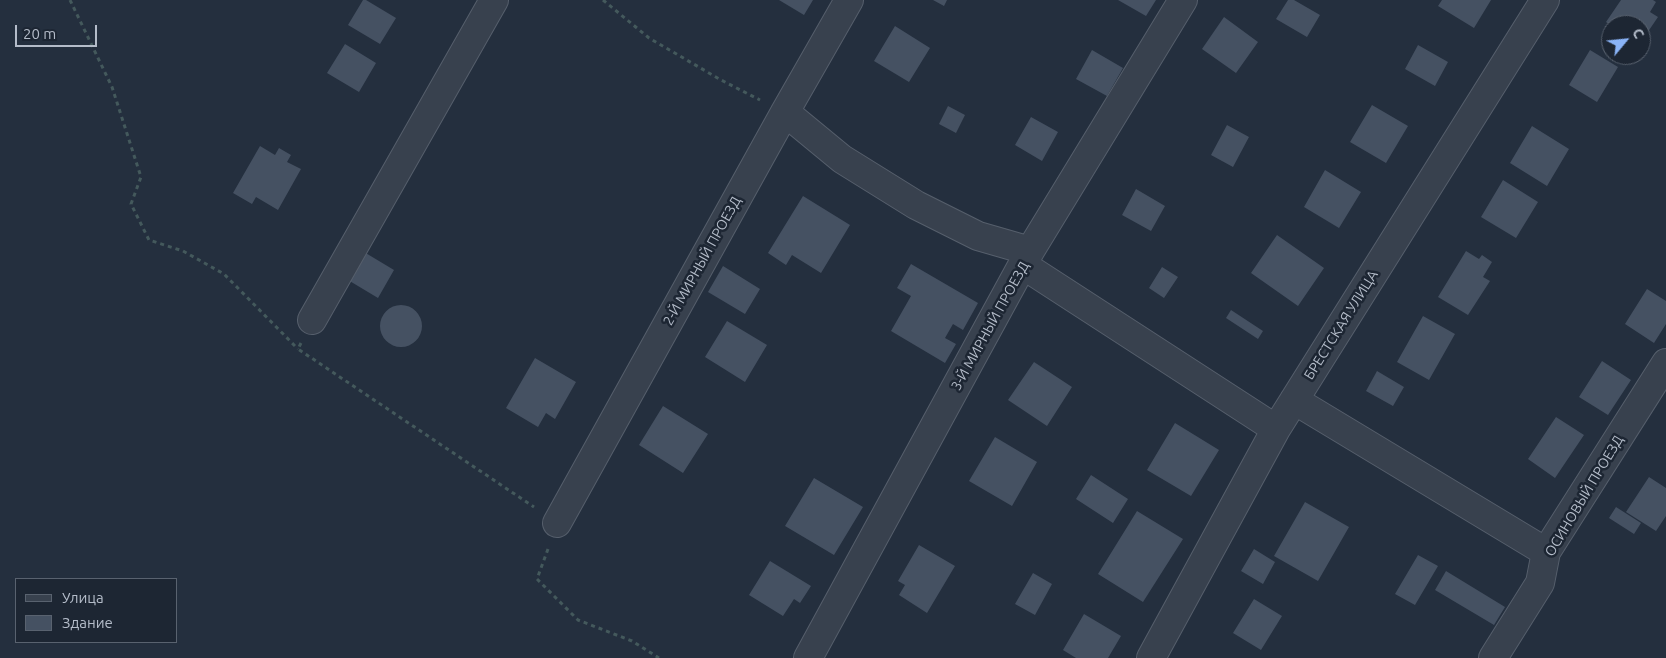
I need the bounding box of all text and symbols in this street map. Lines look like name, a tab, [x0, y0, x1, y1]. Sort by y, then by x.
scale bar	[18, 15, 100, 47]
north arrow	[1601, 15, 1651, 65]
text: 20 m	[23, 25, 56, 42]
text: С	[1629, 26, 1648, 41]
street label: 2-Й МИРНЫЙ ПРОЕЗД	[660, 194, 744, 328]
street label: 3-Й МИРНЫЙ ПРОЕЗД	[948, 259, 1032, 393]
street label: БРЕСТСКАЯ УЛИЦА	[1301, 267, 1381, 383]
street label: ОСИНОВЫЙ ПРОЕЗД	[1541, 432, 1627, 560]
legend	[15, 578, 178, 643]
text: Улица	[62, 589, 104, 606]
text: Здание	[62, 614, 113, 631]

